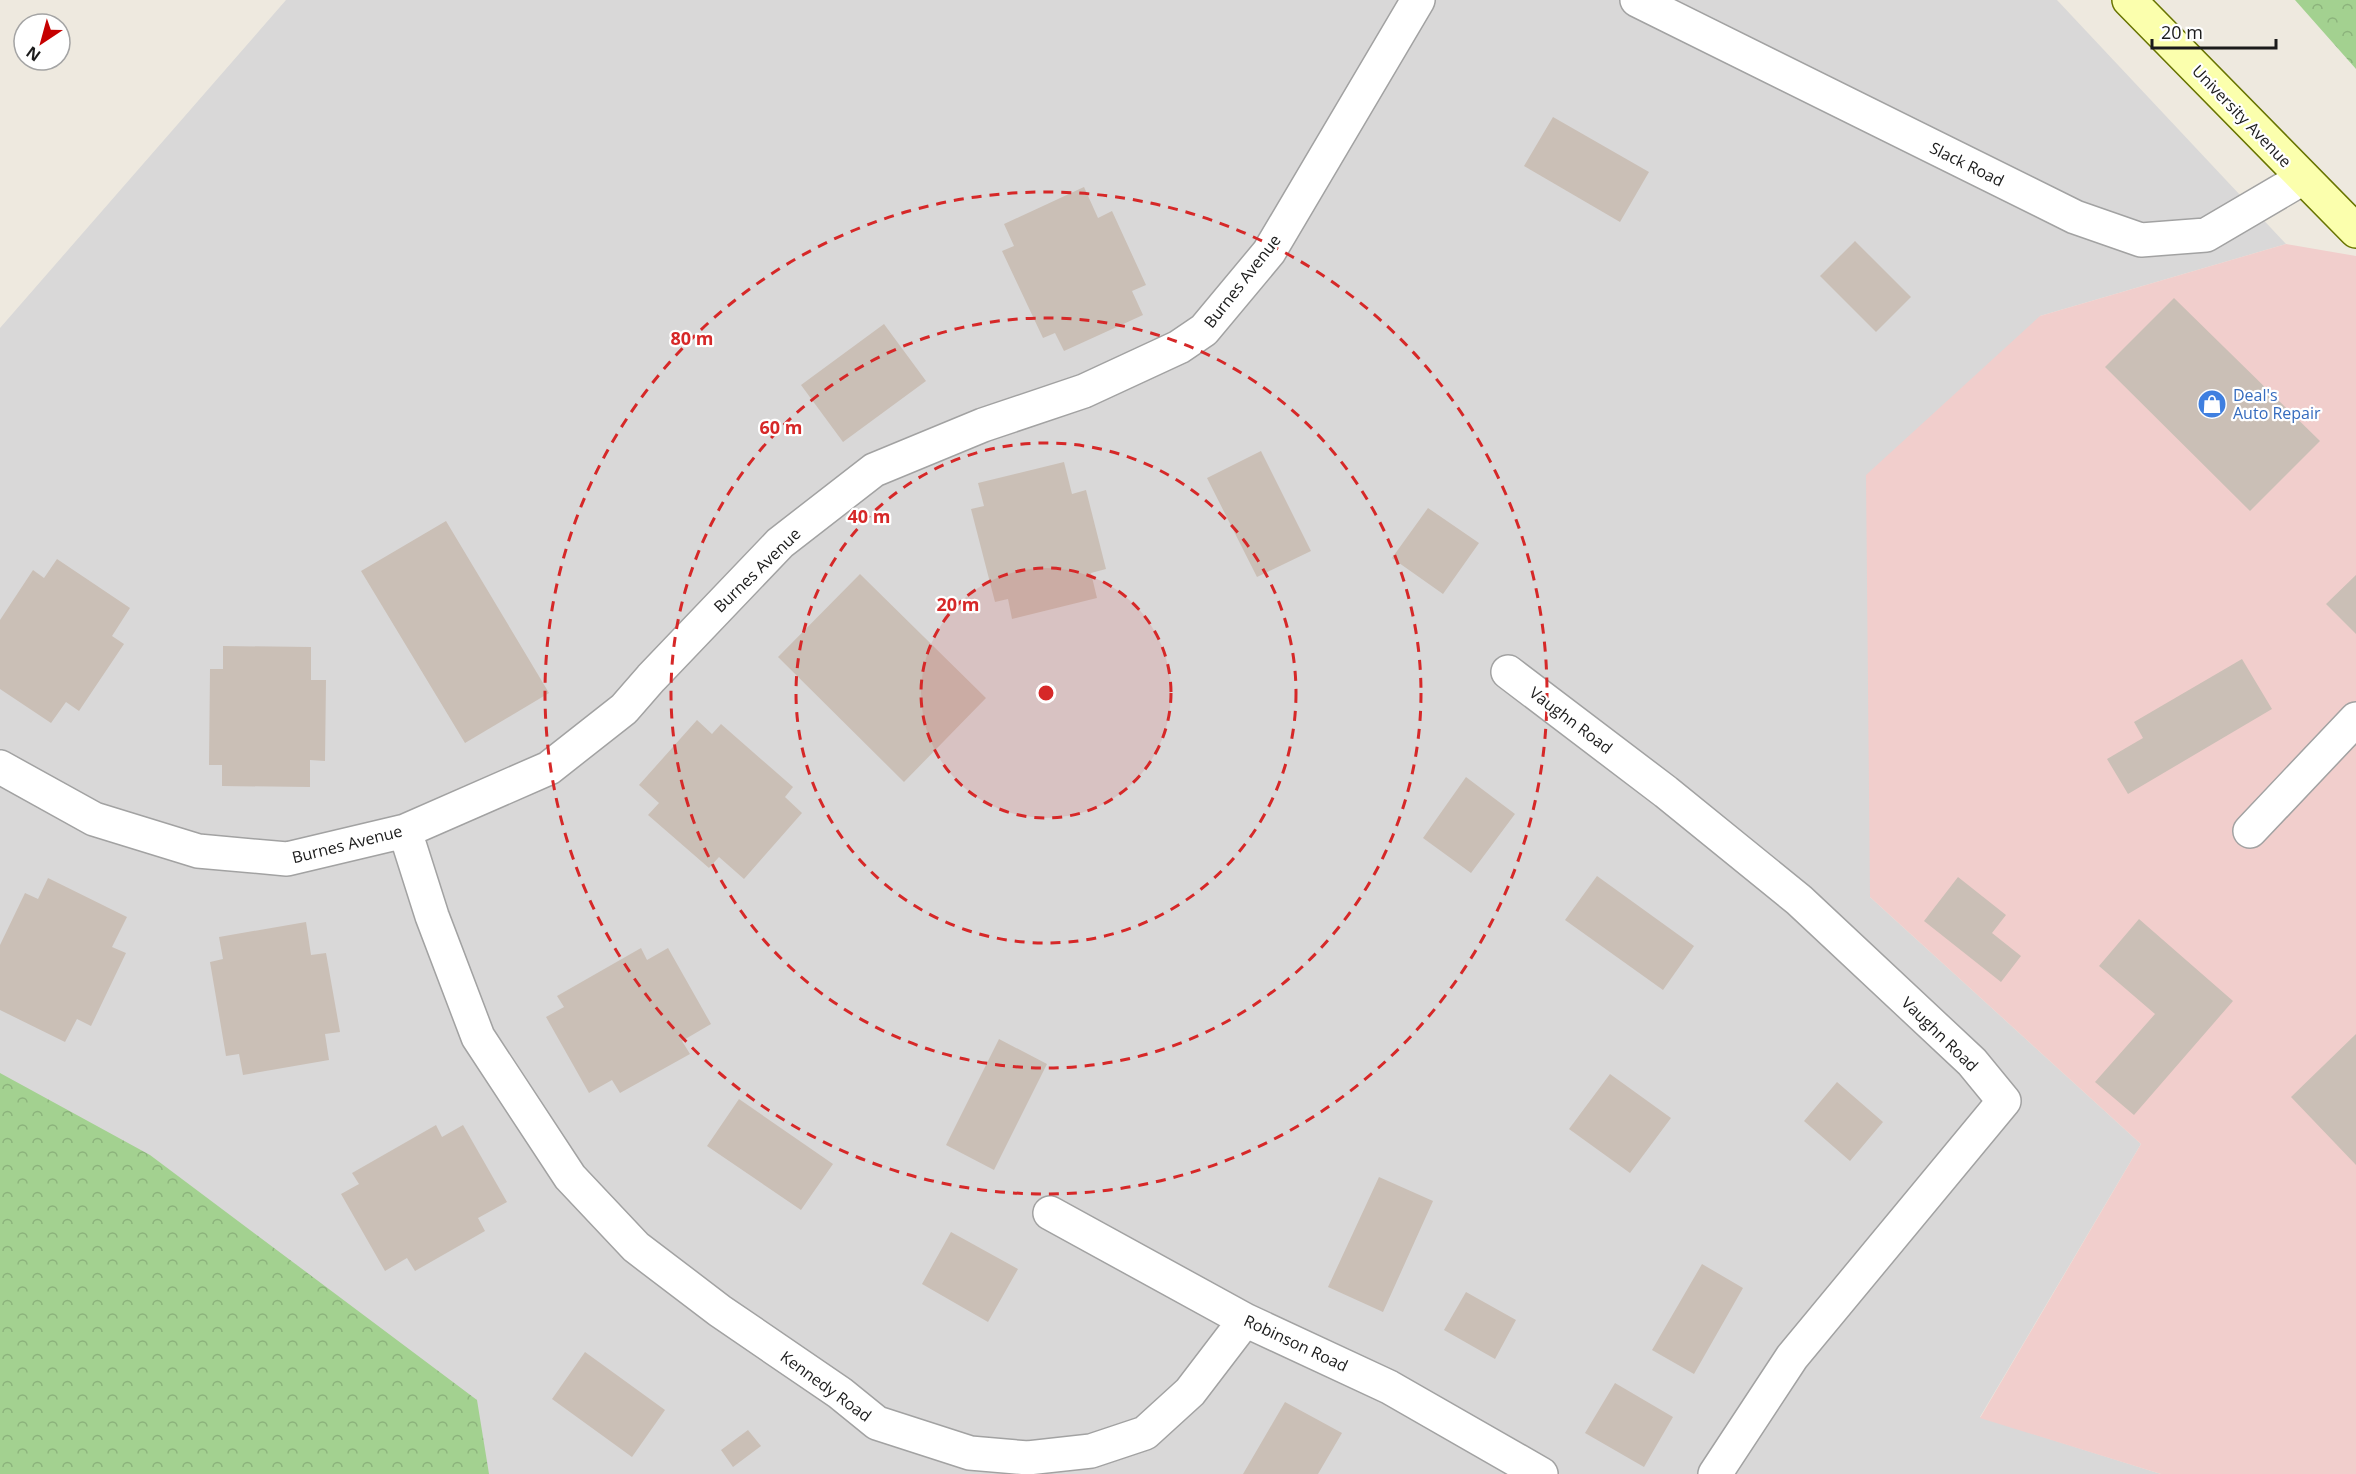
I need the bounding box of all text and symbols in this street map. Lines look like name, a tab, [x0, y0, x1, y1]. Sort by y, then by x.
north arrow	[12, 12, 72, 72]
scale bar	[2152, 12, 2276, 50]
text: 20 m	[2161, 20, 2203, 44]
text: N	[21, 41, 45, 67]
street label: University Avenue	[2187, 60, 2297, 172]
street label: Slack Road	[1926, 137, 2008, 191]
street label: Burnes Avenue	[1199, 230, 1285, 332]
text: 80 m	[671, 326, 713, 350]
place label: Deal's Auto Repair	[2233, 384, 2321, 424]
shop icon: Deal's Auto Repair	[2196, 388, 2228, 420]
text: 60 m	[760, 415, 802, 439]
text: 40 m	[848, 504, 890, 528]
street label: Burnes Avenue	[709, 523, 805, 617]
text: 20 m	[937, 592, 979, 616]
street label: Vaughn Road	[1525, 681, 1617, 759]
centre of rings	[1036, 683, 1056, 703]
street label: Burnes Avenue	[290, 820, 404, 868]
street label: Vaughn Road	[1897, 992, 1983, 1076]
street label: Robinson Road	[1240, 1309, 1352, 1377]
street label: Kennedy Road	[776, 1345, 876, 1427]

